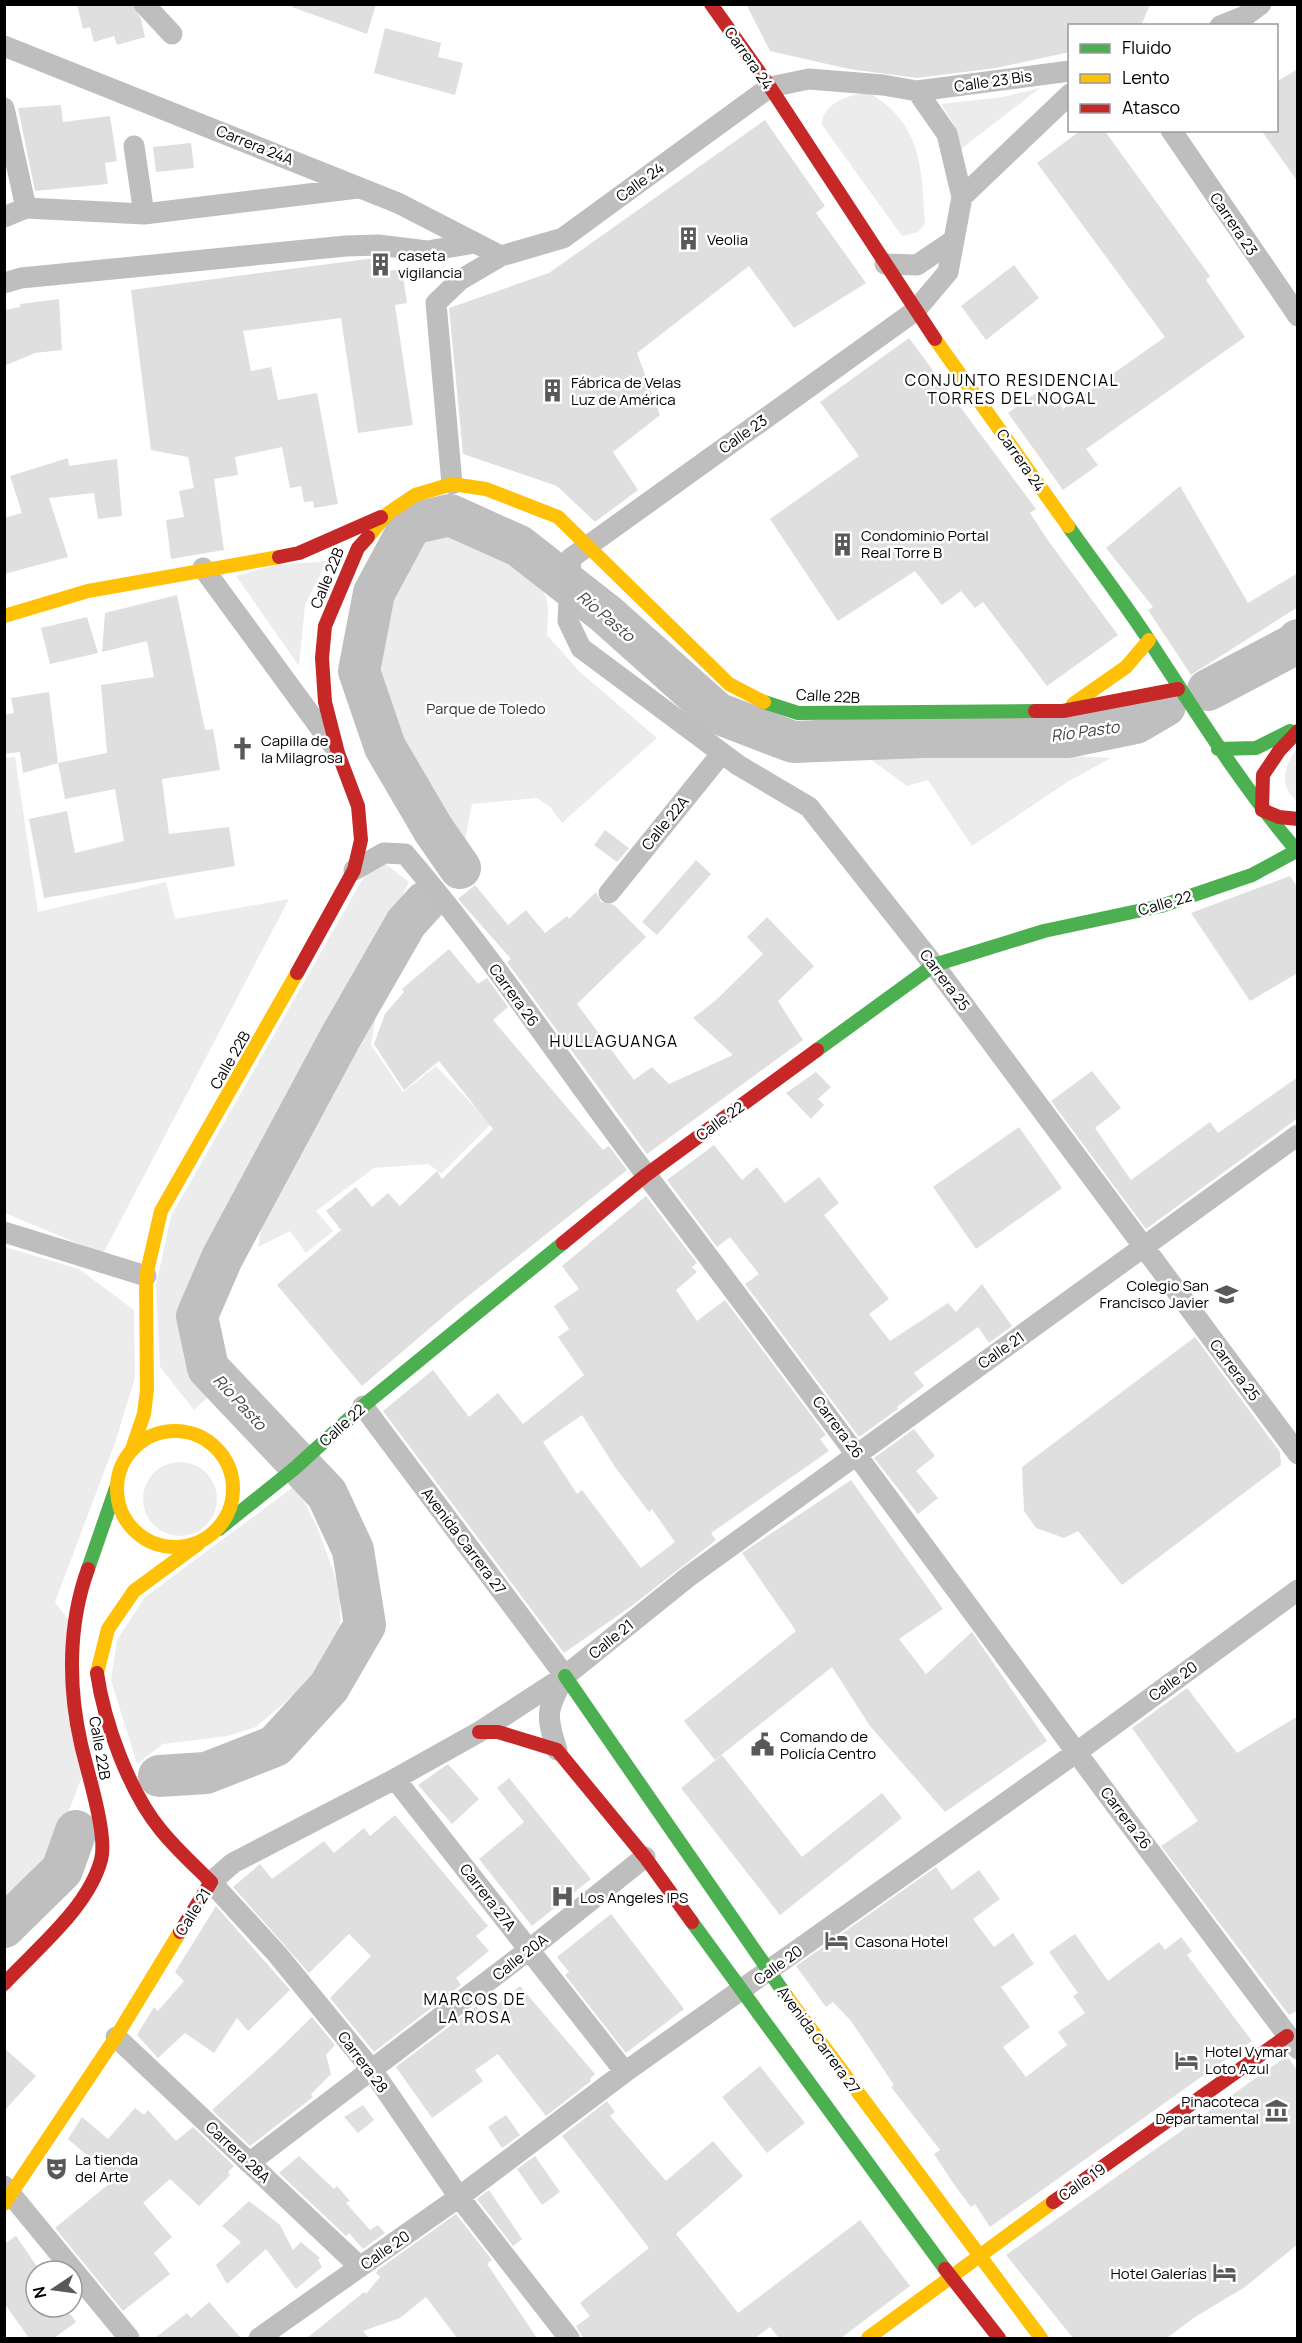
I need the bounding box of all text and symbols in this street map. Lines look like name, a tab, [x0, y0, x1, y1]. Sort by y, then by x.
street label: Carrera 24	[720, 22, 778, 94]
legend	[1068, 24, 1278, 132]
text: Fluido	[1122, 35, 1171, 59]
street label: Calle 23 Bis	[953, 65, 1033, 97]
text: Lento	[1122, 65, 1170, 89]
text: Atasco	[1122, 95, 1180, 119]
street label: Carrera 24A	[213, 120, 297, 170]
street label: Calle 24	[612, 157, 669, 207]
street label: Carrera 23	[1205, 188, 1263, 260]
building icon: Veolia	[676, 226, 702, 252]
place label: Veolia	[707, 229, 748, 250]
place label: caseta vigilancia	[398, 245, 462, 283]
building icon: caseta vigilancia	[367, 251, 393, 277]
district label: CONJUNTO RESIDENCIAL TORRES DEL NOGAL	[905, 369, 1119, 409]
place label: Fábrica de Velas Luz de América	[571, 372, 681, 410]
building icon: Fábrica de Velas Luz de América	[540, 378, 566, 404]
street label: Calle 23	[715, 410, 771, 458]
street label: Carrera 24	[992, 424, 1050, 496]
place label: Condominio Portal Real Torre B	[861, 525, 989, 563]
building icon: Condominio Portal Real Torre B	[830, 531, 856, 557]
street label: Calle 22B	[305, 544, 349, 612]
water label: Río Pasto	[573, 586, 641, 647]
street label: Calle 22B	[795, 684, 861, 708]
park label: Parque de Toledo	[426, 698, 546, 719]
water label: Río Pasto	[1049, 715, 1122, 747]
place label: Capilla de la Milagrosa	[261, 730, 343, 768]
church icon: Capilla de la Milagrosa	[230, 736, 256, 762]
street label: Calle 22A	[637, 791, 694, 855]
street label: Calle 22	[1136, 885, 1194, 921]
street label: Carrera 25	[915, 945, 975, 1015]
street label: Carrera 26	[484, 959, 544, 1031]
street label: Calle 22B	[205, 1027, 255, 1093]
district label: HULLAGUANGA	[549, 1030, 679, 1052]
street label: Calle 22	[692, 1096, 748, 1146]
place label: Colegio San Francisco Javier	[1099, 1275, 1210, 1313]
school or university icon: Colegio San Francisco Javier	[1214, 1281, 1240, 1307]
street label: Calle 21	[974, 1326, 1028, 1374]
street label: Carrera 25	[1205, 1335, 1265, 1405]
water label: Río Pasto	[209, 1369, 272, 1436]
street label: Carrera 26	[808, 1392, 868, 1462]
street label: Calle 22	[315, 1399, 369, 1451]
street label: Avenida Carrera 27	[417, 1483, 511, 1599]
street label: Calle 21	[584, 1614, 638, 1664]
street label: Calle 20	[1144, 1656, 1202, 1706]
street label: Calle 22B	[84, 1715, 116, 1781]
place label: Comando de Policía Centro	[780, 1726, 876, 1764]
public building icon: Comando de Policía Centro	[749, 1732, 775, 1758]
street label: Carrera 26	[1096, 1783, 1156, 1853]
street label: Carrera 27A	[455, 1859, 521, 1935]
street label: Calle 21	[170, 1884, 216, 1940]
hospital icon: Los Angeles IPS	[549, 1884, 575, 1910]
place label: Los Angeles IPS	[580, 1887, 688, 1908]
street label: Calle 20A	[488, 1928, 552, 1985]
hotel icon: Casona Hotel	[824, 1928, 850, 1954]
place label: Casona Hotel	[855, 1931, 948, 1952]
street label: Calle 20	[749, 1940, 807, 1990]
street label: Avenida Carrera 27	[773, 1982, 865, 2098]
district label: MARCOS DE LA ROSA	[424, 1988, 526, 2028]
street label: Carrera 28	[333, 2027, 393, 2097]
place label: Hotel Vymar Loto Azul	[1205, 2041, 1289, 2079]
hotel icon: Hotel Vymar Loto Azul	[1174, 2047, 1200, 2073]
place label: Pinacoteca Departamental	[1155, 2091, 1259, 2129]
museum icon: Pinacoteca Departamental	[1264, 2097, 1290, 2123]
street label: Carrera 28A	[201, 2116, 275, 2188]
place label: La tienda del Arte	[75, 2149, 138, 2187]
theatre icon: La tienda del Arte	[44, 2155, 70, 2181]
street label: Calle 19	[1054, 2158, 1110, 2206]
street label: Calle 20	[356, 2225, 414, 2275]
north arrow	[24, 2259, 84, 2319]
hotel icon: Hotel Galerías	[1212, 2260, 1238, 2286]
place label: Hotel Galerías	[1111, 2263, 1207, 2284]
text: N	[27, 2284, 51, 2300]

